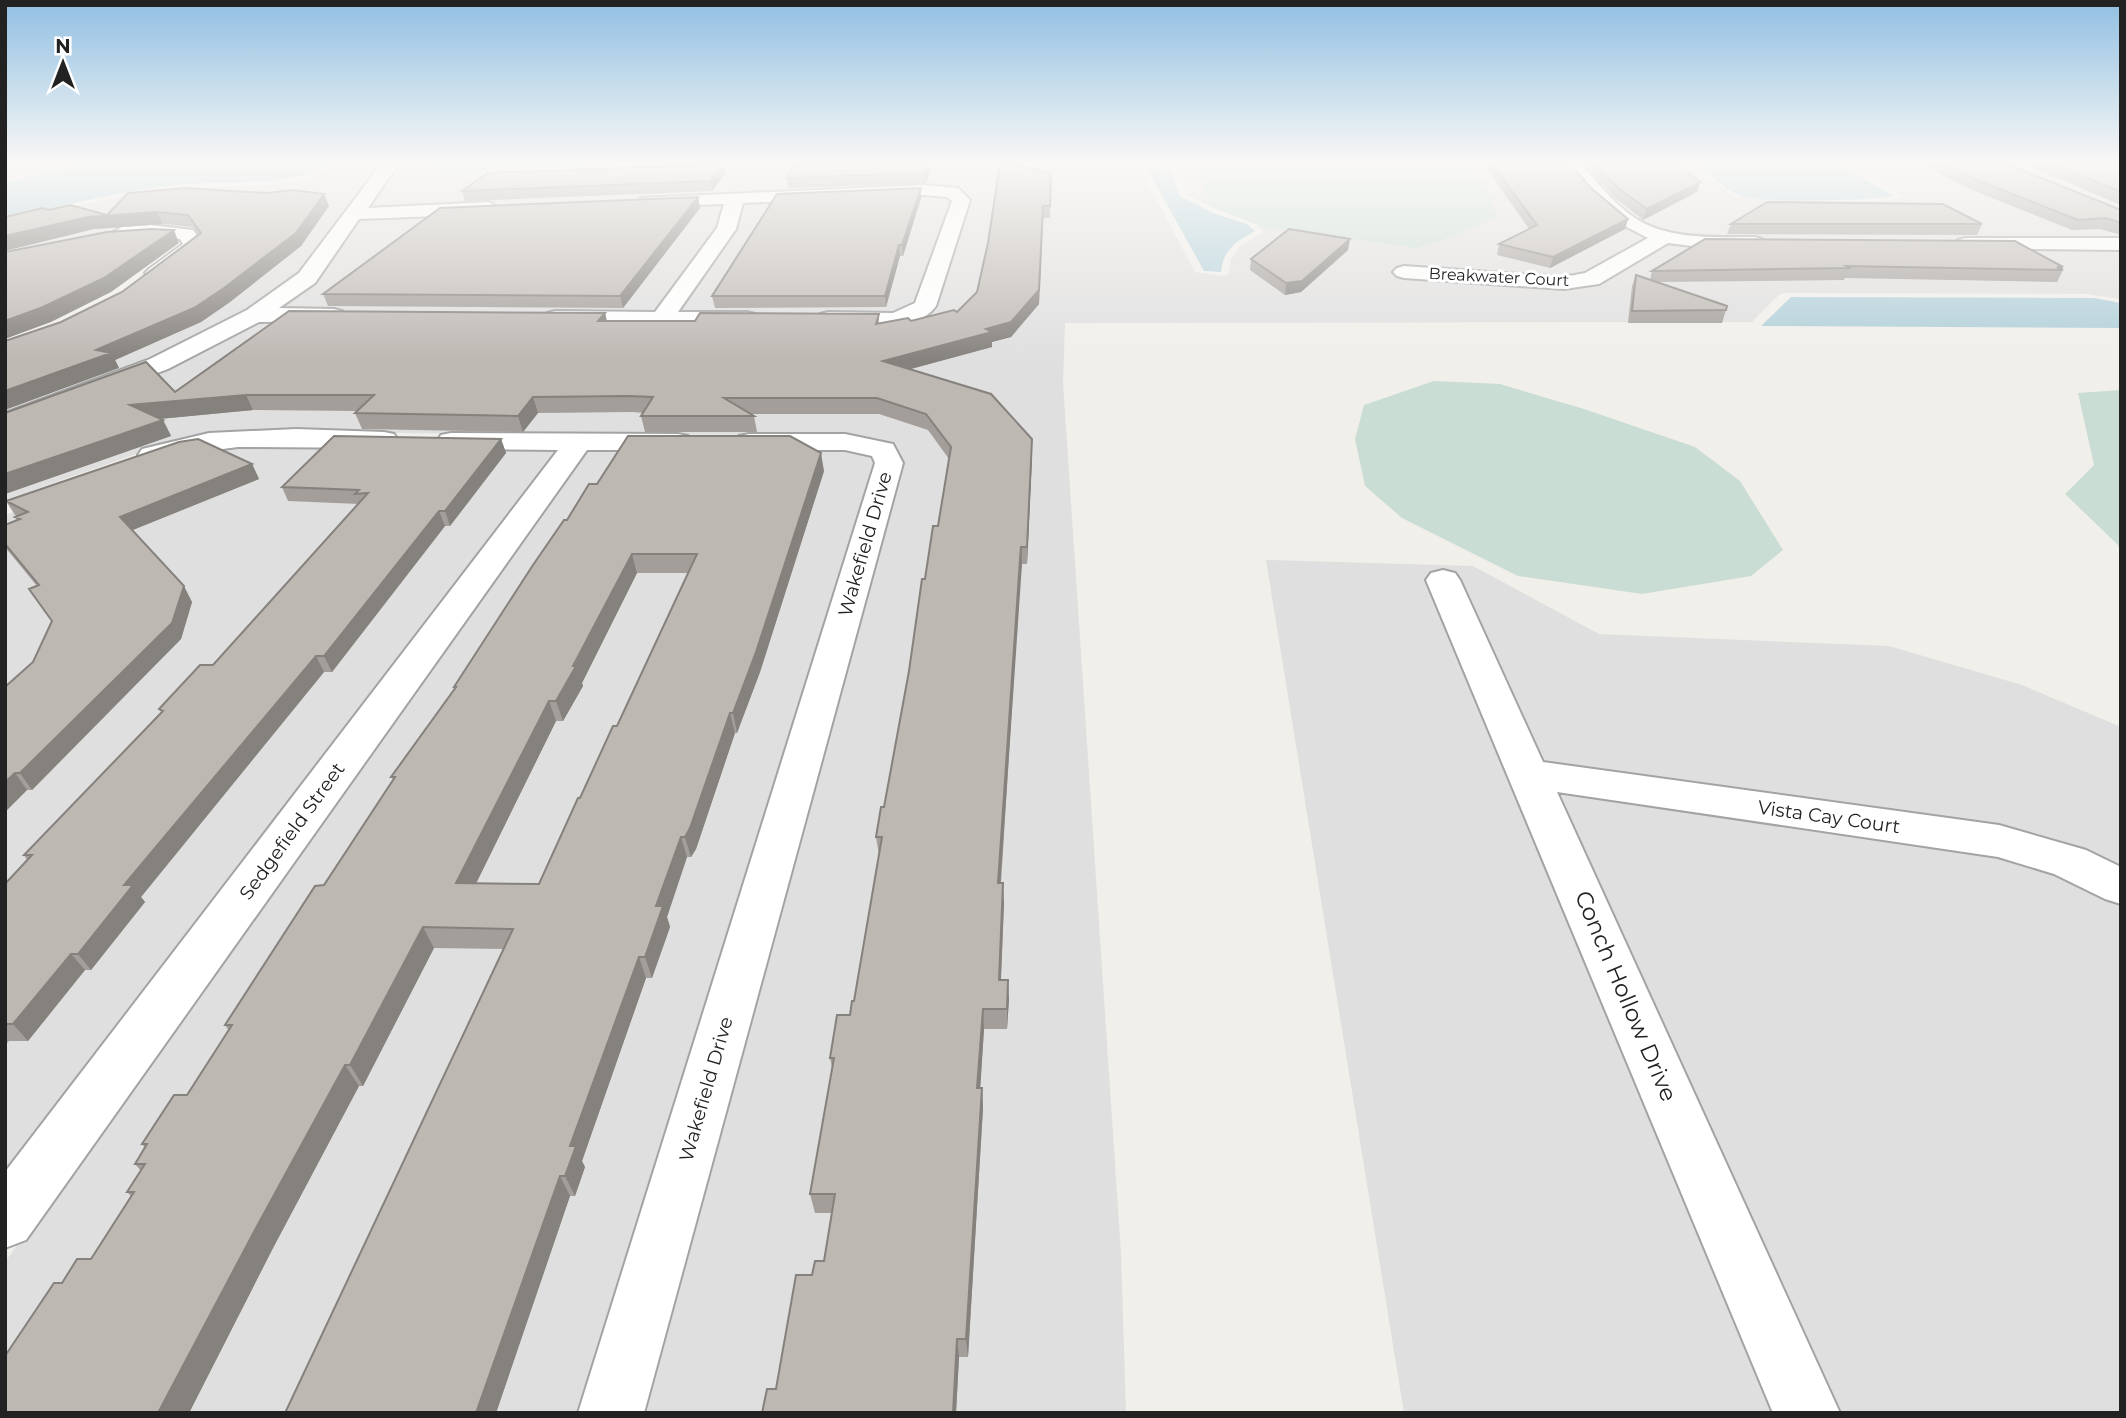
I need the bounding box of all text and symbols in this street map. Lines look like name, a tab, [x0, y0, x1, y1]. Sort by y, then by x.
north arrow	[28, 28, 98, 98]
text: N	[55, 35, 71, 58]
street label: Breakwater Court	[1428, 264, 1570, 290]
street label: Wakefield Drive	[833, 469, 897, 619]
street label: Sedgefield Street	[234, 758, 350, 904]
street label: Vista Cay Court	[1756, 796, 1902, 838]
street label: Conch Hollow Drive	[1569, 886, 1683, 1106]
street label: Wakefield Drive	[674, 1014, 738, 1164]

